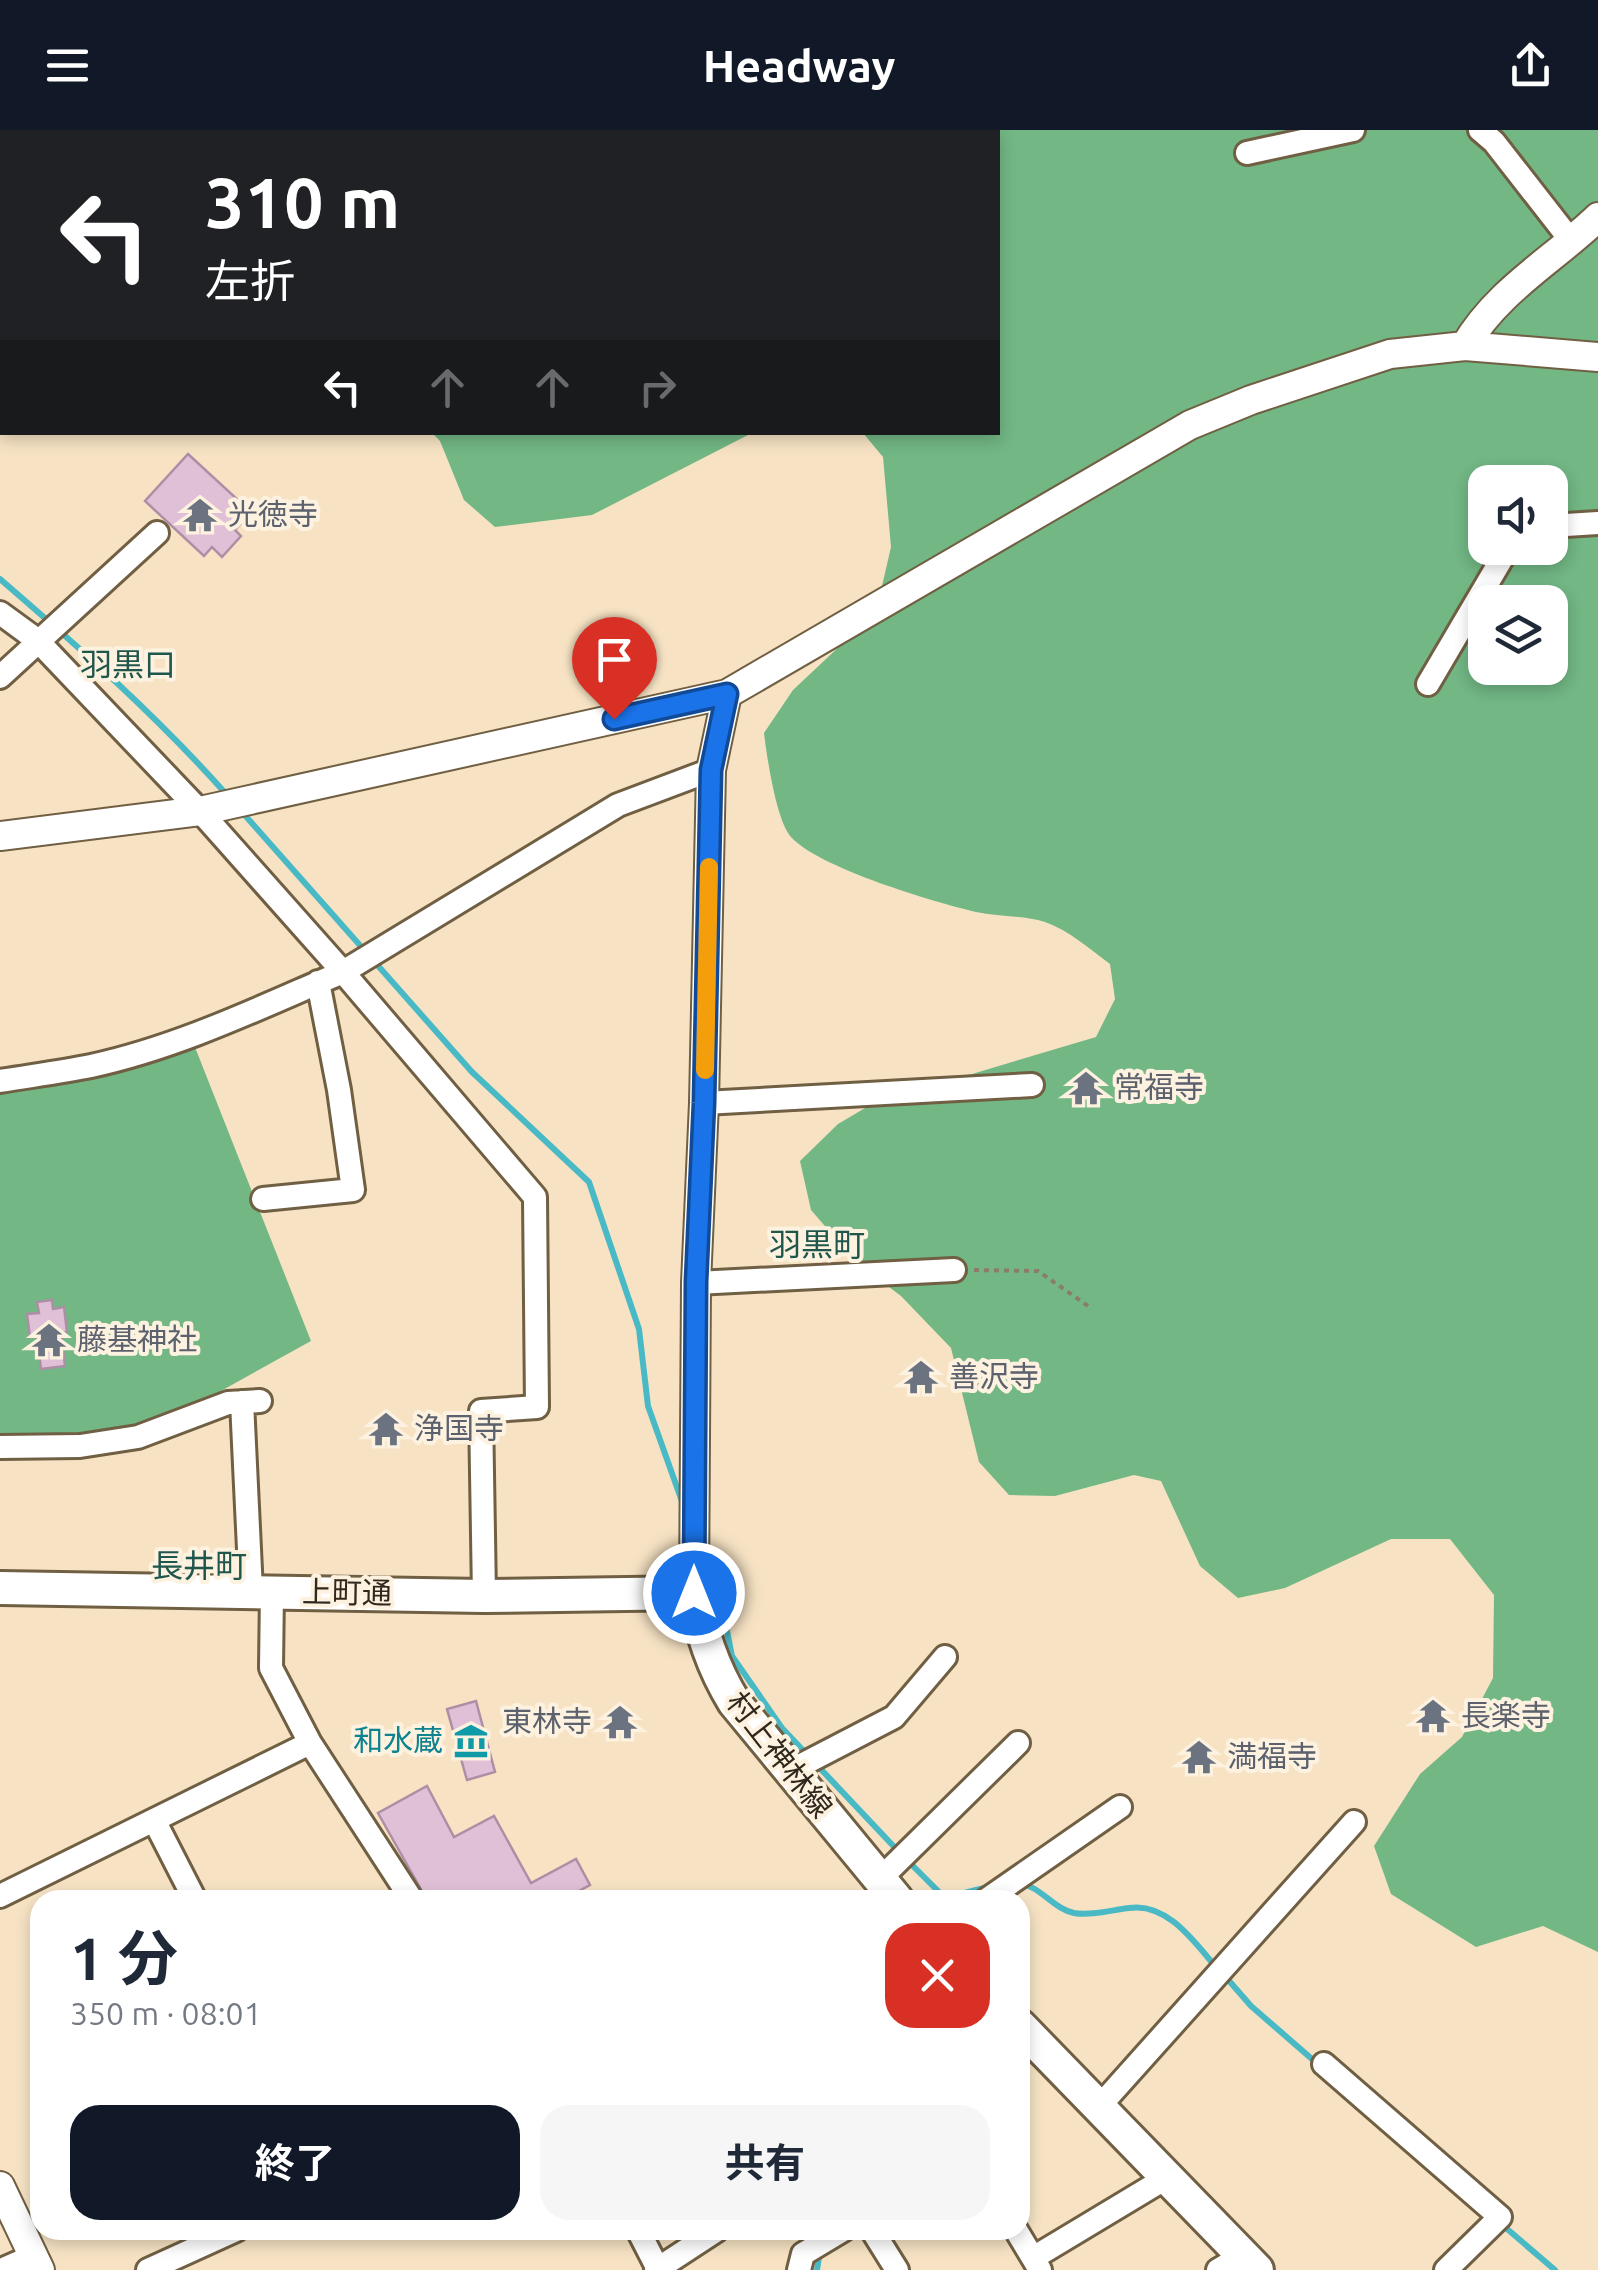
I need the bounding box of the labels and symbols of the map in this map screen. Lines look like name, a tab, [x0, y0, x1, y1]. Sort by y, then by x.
temple icon: 光徳寺	[181, 496, 219, 534]
place label: 光徳寺	[228, 497, 318, 531]
pin	[572, 617, 657, 720]
district label: 羽黒口	[80, 646, 176, 682]
temple icon: 常福寺	[1067, 1069, 1105, 1107]
place label: 常福寺	[1114, 1070, 1204, 1104]
district label: 羽黒町	[769, 1226, 865, 1262]
temple icon: 藤基神社	[30, 1321, 68, 1359]
place label: 藤基神社	[77, 1322, 197, 1356]
temple icon: 善沢寺	[902, 1358, 940, 1396]
place label: 善沢寺	[949, 1359, 1039, 1393]
temple icon: 浄国寺	[367, 1410, 405, 1448]
place label: 浄国寺	[414, 1411, 504, 1445]
position arrow	[642, 1541, 746, 1645]
district label: 長井町	[151, 1547, 247, 1583]
street label: 上町通	[302, 1574, 392, 1610]
street label: 村上神林線	[720, 1685, 839, 1824]
temple icon: 長楽寺	[1414, 1697, 1452, 1735]
place label: 長楽寺	[1461, 1698, 1551, 1732]
temple icon: 東林寺	[601, 1703, 639, 1741]
place label: 東林寺	[502, 1704, 592, 1738]
museum icon: 和水蔵	[452, 1722, 490, 1760]
place label: 和水蔵	[353, 1723, 443, 1757]
temple icon: 満福寺	[1180, 1738, 1218, 1776]
place label: 満福寺	[1227, 1739, 1317, 1773]

